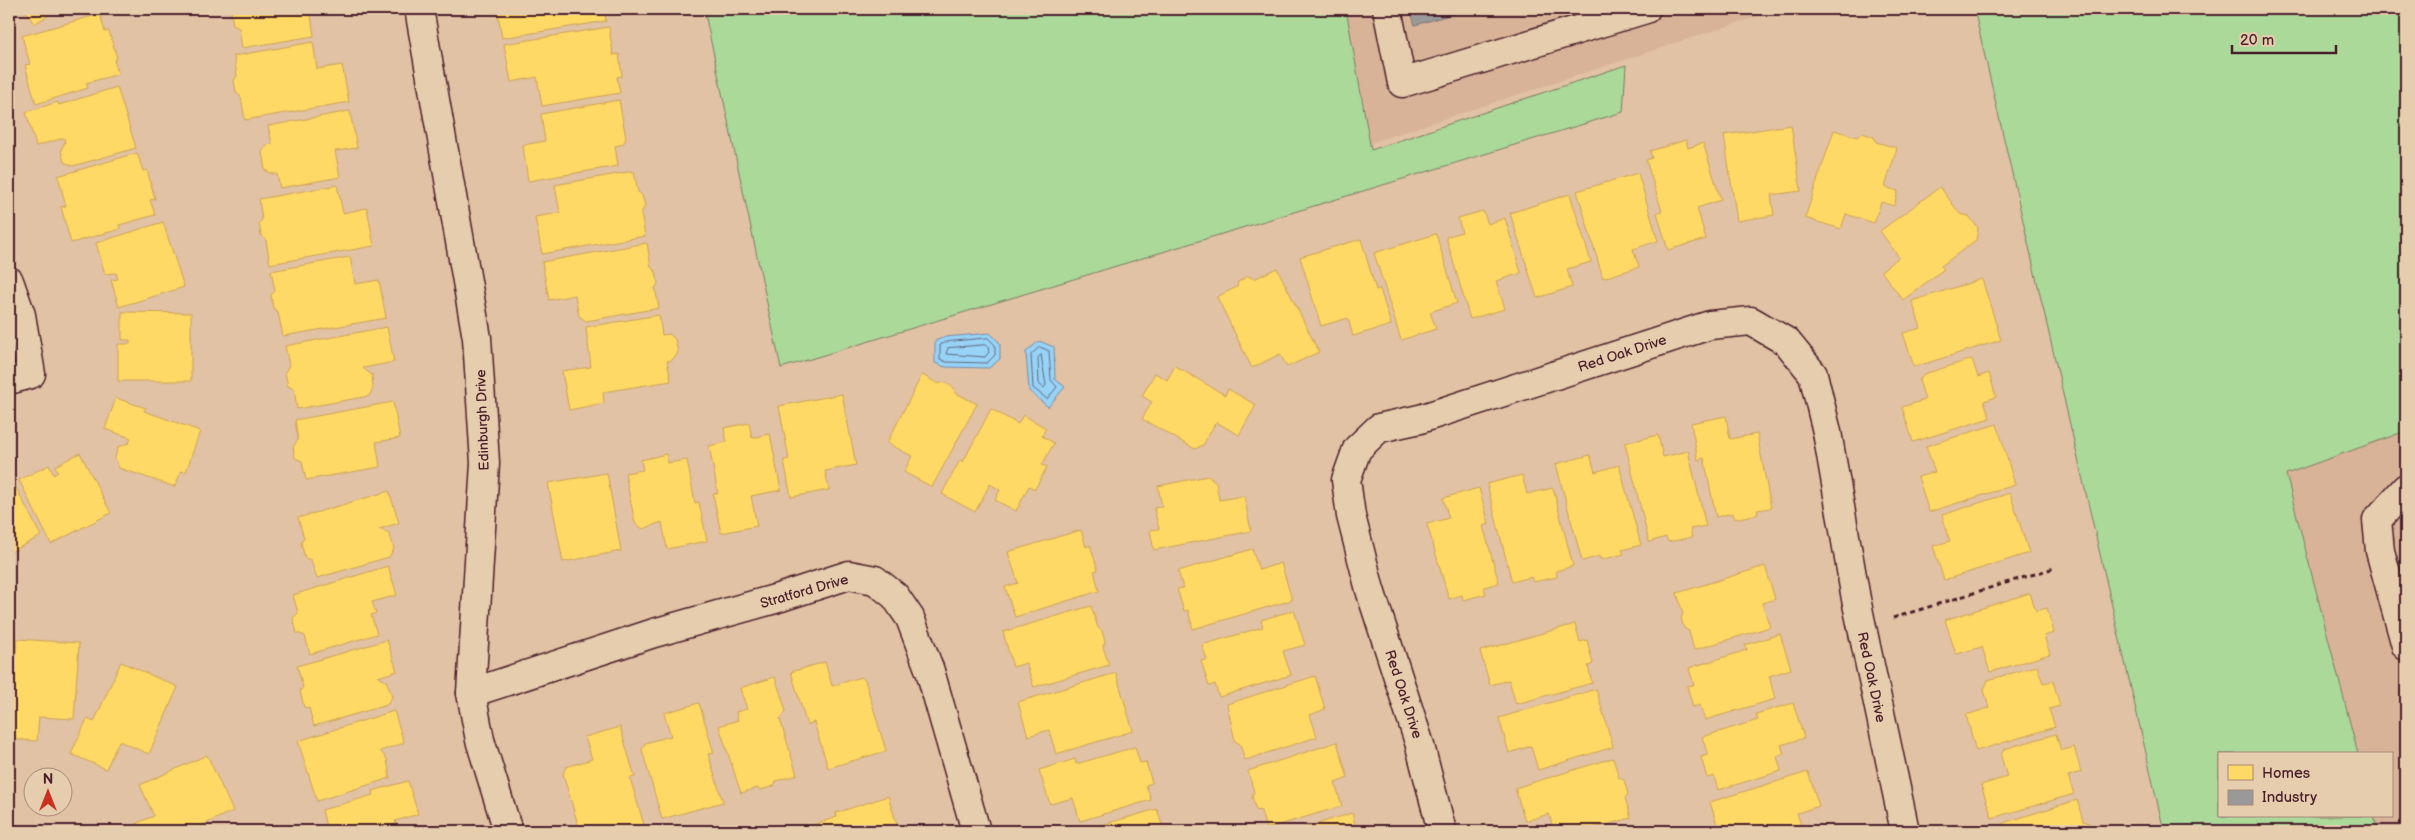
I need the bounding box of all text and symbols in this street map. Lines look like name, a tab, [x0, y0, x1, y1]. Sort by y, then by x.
scale bar	[2232, 22, 2336, 54]
text: 20 m	[2240, 31, 2274, 50]
street label: Red Oak Drive	[1576, 331, 1669, 376]
street label: Edinburgh Drive	[472, 369, 493, 471]
street label: Stratford Drive	[758, 571, 850, 612]
street label: Red Oak Drive	[1854, 630, 1889, 724]
street label: Red Oak Drive	[1381, 648, 1426, 741]
legend	[2218, 752, 2392, 818]
text: Homes	[2262, 764, 2311, 783]
north arrow	[22, 768, 72, 818]
text: N	[43, 771, 53, 788]
text: Industry	[2262, 788, 2317, 807]

